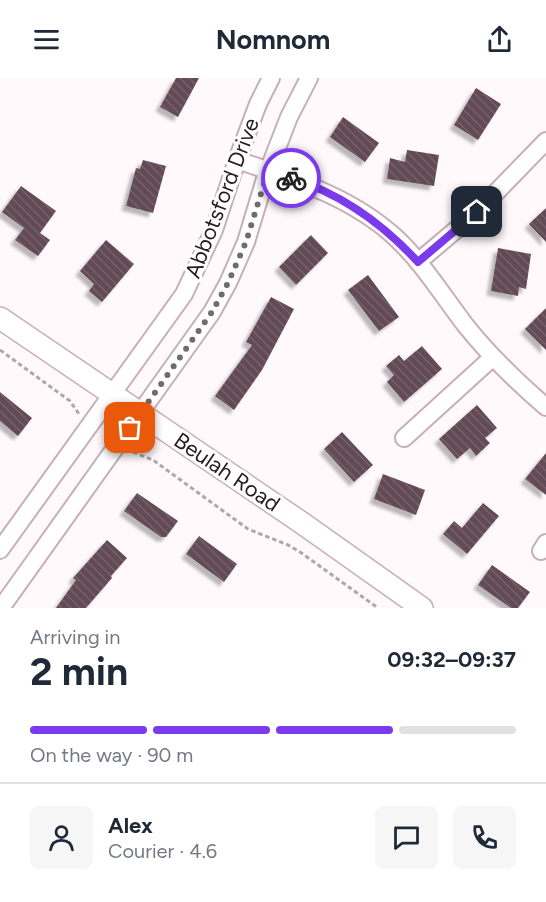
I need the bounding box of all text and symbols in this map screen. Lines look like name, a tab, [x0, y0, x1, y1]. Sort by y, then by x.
icon: menu	[30, 23, 63, 56]
text: Nomnom	[216, 23, 330, 56]
icon: share	[483, 23, 516, 56]
street label: Abbotsford Drive	[179, 114, 265, 282]
courier	[261, 148, 321, 208]
icon: bike	[275, 162, 308, 195]
pin	[451, 186, 502, 237]
icon: home	[460, 195, 493, 228]
pin	[104, 402, 155, 453]
icon: bag	[113, 411, 146, 444]
street label: Beulah Road	[169, 427, 285, 517]
text: Arriving in	[30, 625, 120, 649]
text: 09:32–09:37	[387, 646, 516, 673]
text: 2 min	[30, 648, 128, 695]
text: On the way · 90 m	[30, 743, 193, 767]
button: person	[30, 806, 93, 869]
button: chat	[375, 806, 438, 869]
button: phone	[453, 806, 516, 869]
text: Alex	[108, 812, 153, 839]
text: Courier · 4.6	[108, 839, 217, 863]

